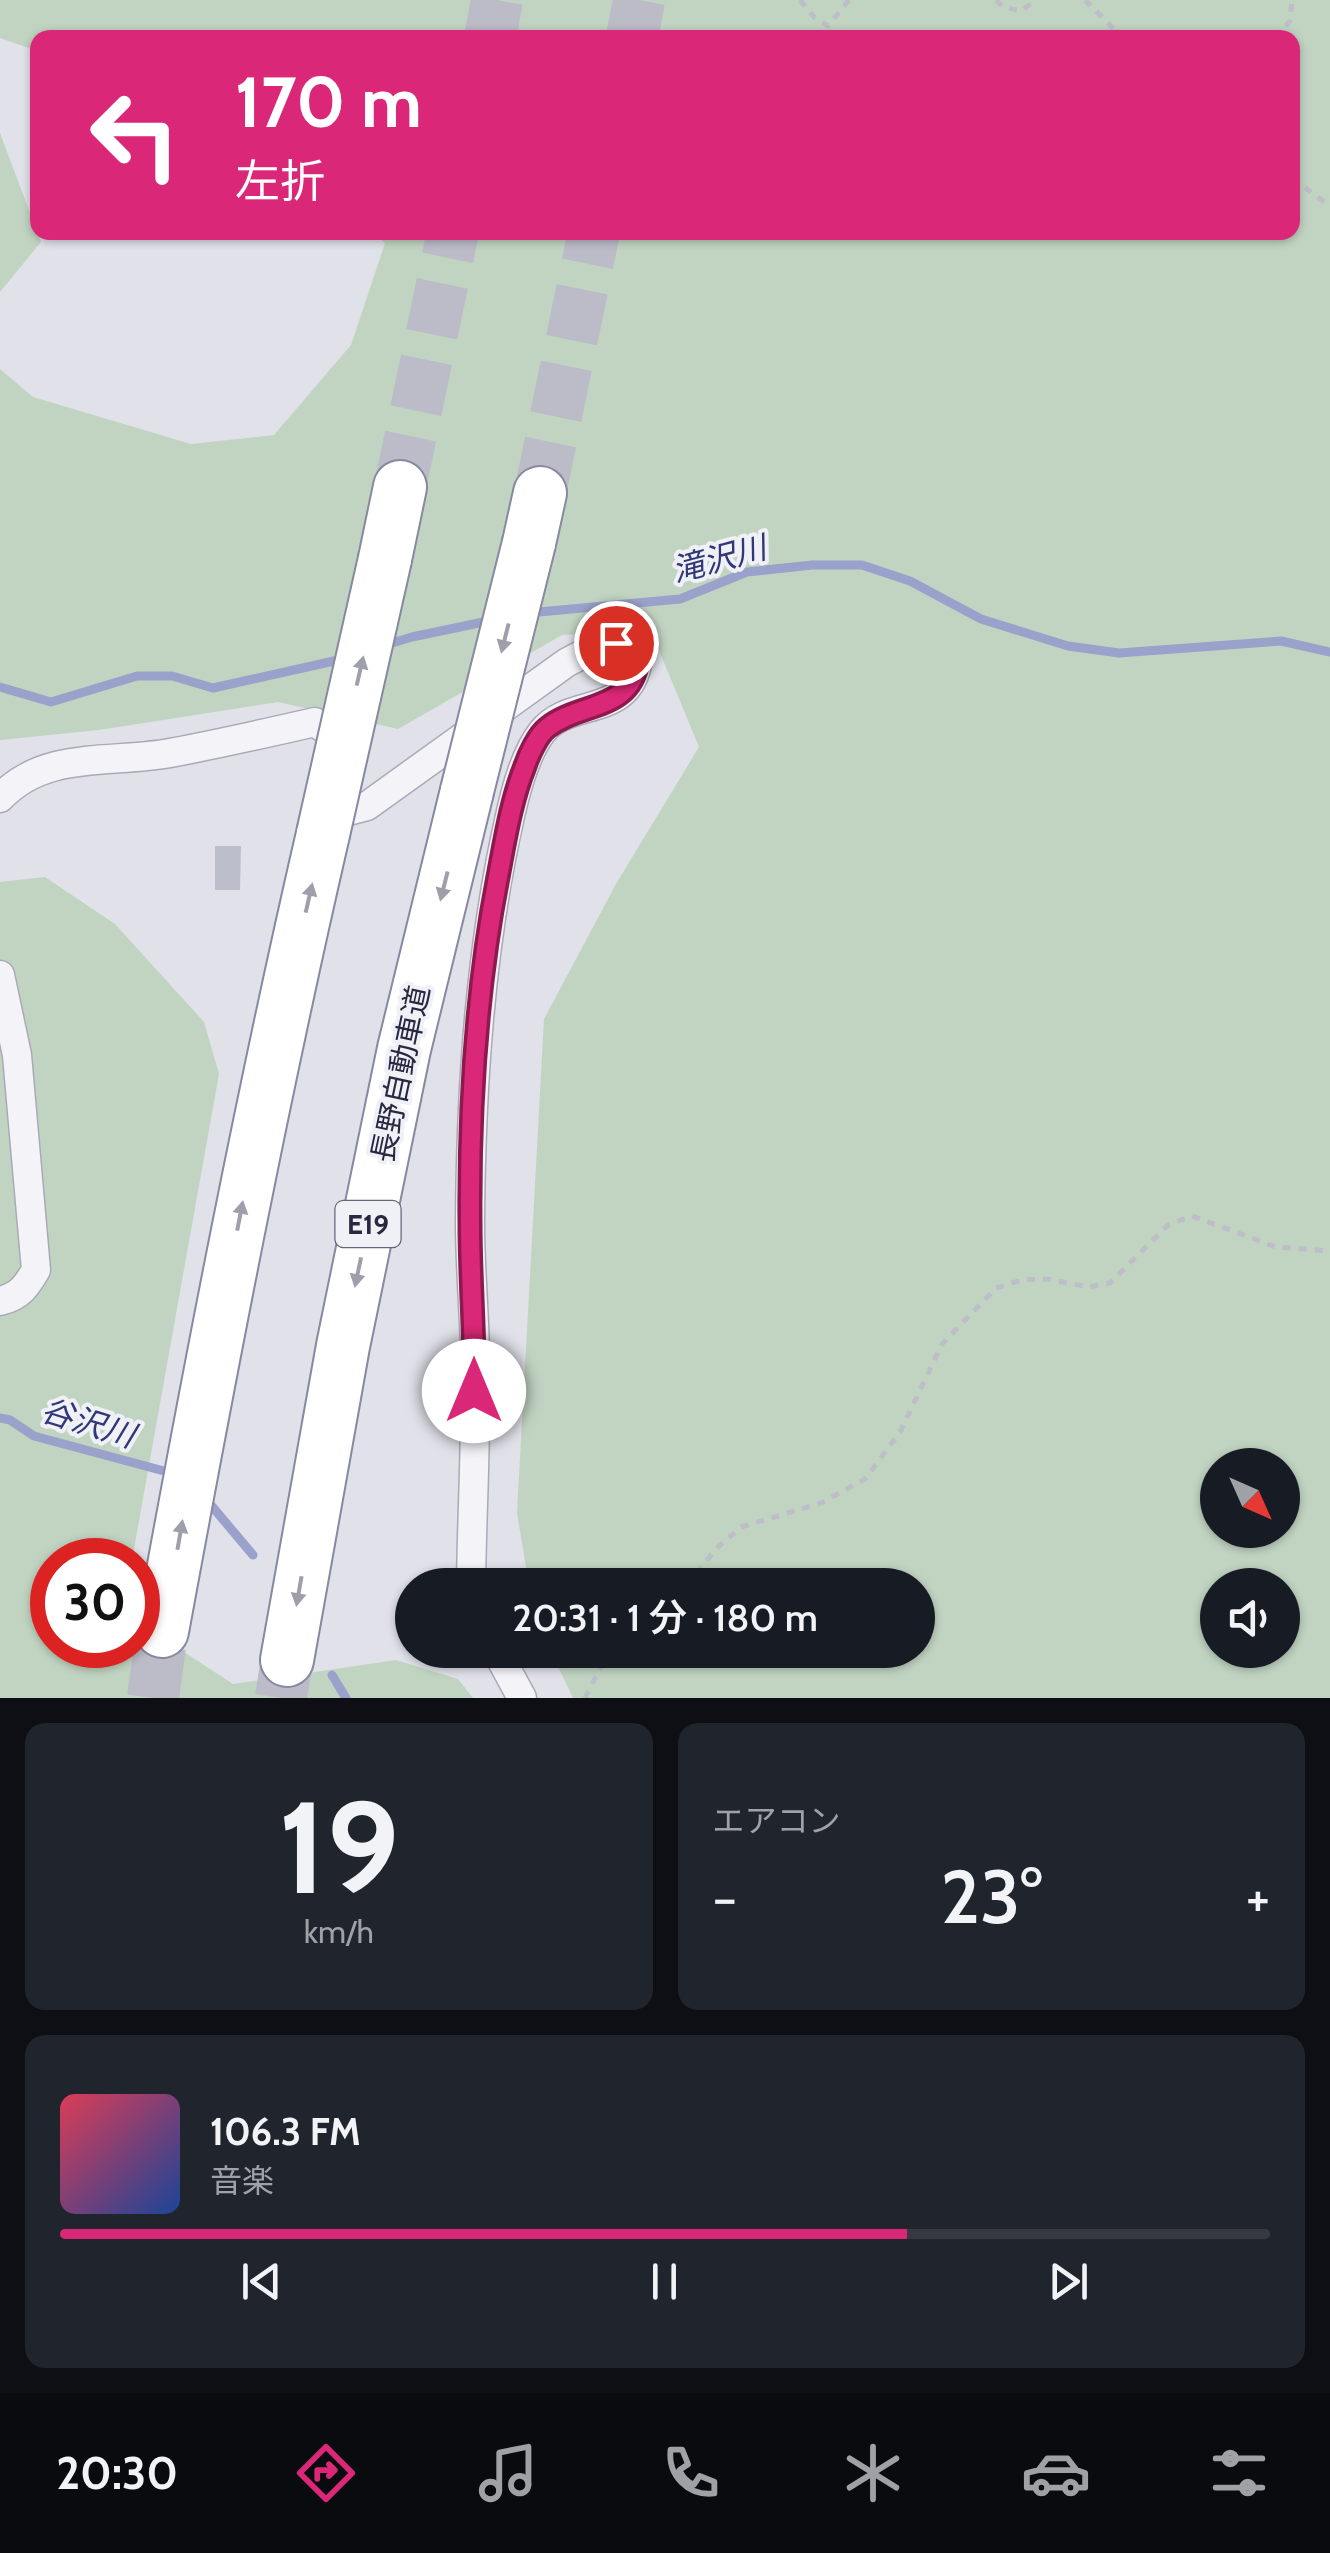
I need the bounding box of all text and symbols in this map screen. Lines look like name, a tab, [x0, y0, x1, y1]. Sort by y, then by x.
text: 170 m	[235, 59, 422, 145]
icon: left	[70, 70, 200, 200]
text: 左折	[235, 154, 325, 208]
water label: 滝沢川	[667, 526, 773, 590]
pin	[574, 601, 659, 686]
icon: arrive	[589, 616, 644, 671]
one-way arrow	[497, 623, 512, 654]
one-way arrow	[353, 655, 368, 686]
one-way arrow	[436, 871, 451, 902]
one-way arrow	[301, 882, 317, 913]
street label: 長野自動車道	[364, 982, 437, 1166]
one-way arrow	[233, 1200, 249, 1231]
road number: E19	[336, 1201, 400, 1247]
one-way arrow	[350, 1257, 366, 1288]
position arrow	[422, 1339, 526, 1443]
water label: 谷沢川	[37, 1390, 143, 1456]
north arrow	[1200, 1448, 1300, 1548]
map controls	[1200, 1448, 1300, 1668]
one-way arrow	[172, 1519, 188, 1550]
speed limit sign: 30	[30, 1538, 160, 1668]
button: sound	[1200, 1568, 1300, 1668]
one-way arrow	[291, 1576, 306, 1608]
text: 20:31 · 1 分 · 180 m	[512, 1594, 818, 1641]
text: 19	[278, 1768, 399, 1926]
text: エアコン	[713, 1801, 841, 1840]
text: 23°	[940, 1851, 1042, 1942]
text: −	[713, 1864, 737, 1931]
text: +	[1246, 1864, 1270, 1931]
text: km/h	[304, 1912, 374, 1951]
text: 106.3 FM	[210, 2108, 361, 2155]
text: 音楽	[210, 2161, 274, 2200]
icon: previous	[234, 2254, 289, 2309]
icon: pause	[637, 2254, 692, 2309]
icon: next	[1041, 2254, 1096, 2309]
icon: directions	[291, 2438, 361, 2508]
icon: music	[473, 2438, 543, 2508]
icon: phone	[656, 2438, 726, 2508]
icon: climate	[838, 2438, 908, 2508]
icon: car	[1021, 2438, 1091, 2508]
icon: filters	[1204, 2438, 1274, 2508]
text: 20:30	[56, 2446, 178, 2500]

